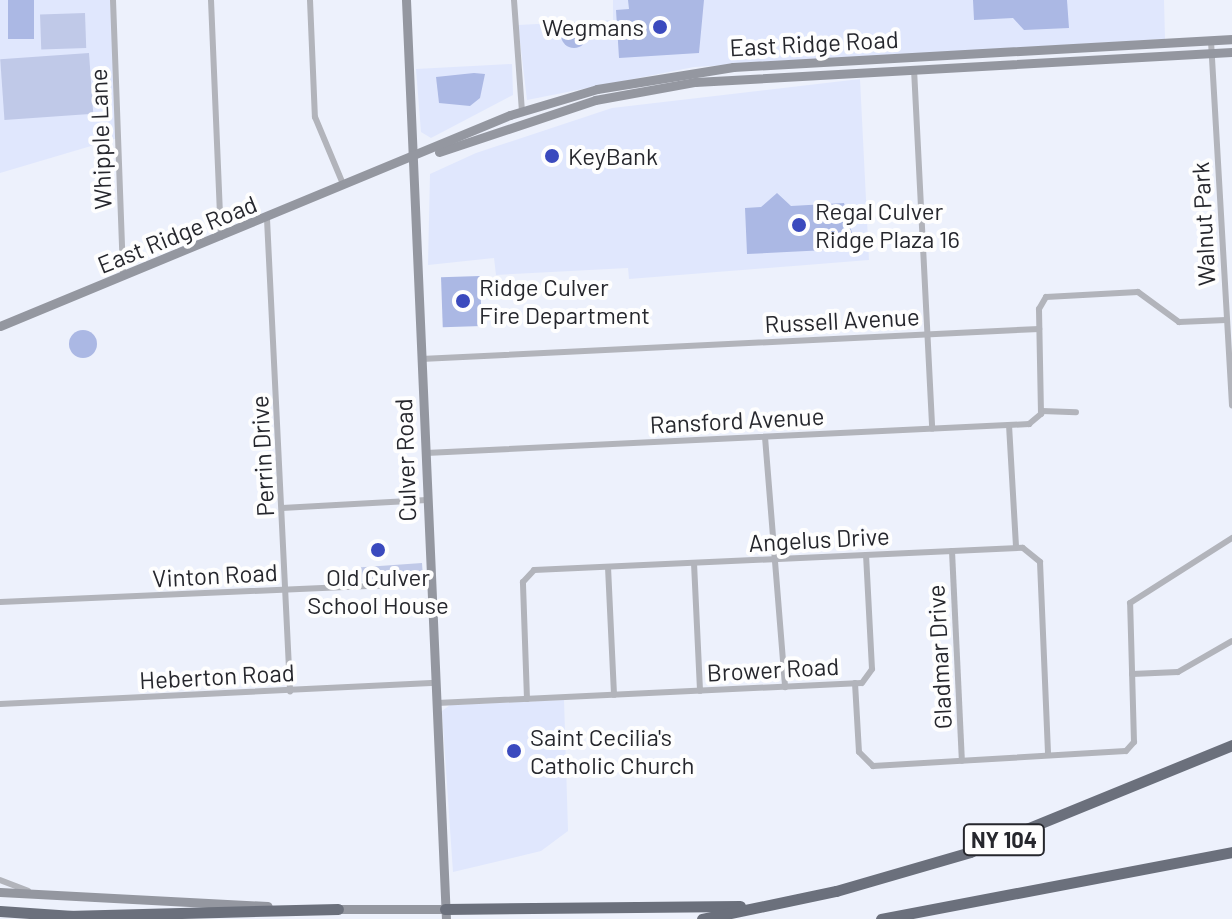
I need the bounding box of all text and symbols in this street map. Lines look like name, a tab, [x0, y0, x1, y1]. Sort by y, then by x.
place label: Wegmans	[542, 13, 644, 41]
marker: Wegmans	[651, 18, 669, 36]
street label: East Ridge Road	[729, 24, 899, 62]
street label: Whipple Lane	[83, 68, 117, 210]
place label: KeyBank	[568, 142, 658, 170]
marker: KeyBank	[543, 147, 561, 165]
street label: Walnut Park	[1185, 161, 1221, 287]
street label: East Ridge Road	[93, 189, 261, 279]
place label: Regal Culver Ridge Plaza 16	[815, 197, 960, 253]
marker: Regal Culver Ridge Plaza 16	[790, 216, 808, 234]
place label: Ridge Culver Fire Department	[479, 273, 650, 329]
marker: Ridge Culver Fire Department	[454, 292, 472, 310]
street label: Russell Avenue	[764, 302, 920, 338]
street label: Perrin Drive	[244, 395, 280, 517]
street label: Culver Road	[388, 398, 422, 522]
street label: Ransford Avenue	[649, 401, 825, 439]
street label: Angelus Drive	[748, 521, 890, 557]
marker: Old Culver School House	[369, 541, 387, 559]
street label: Vinton Road	[152, 557, 278, 593]
place label: Old Culver School House	[307, 563, 449, 619]
street label: Gladmar Drive	[921, 584, 957, 730]
street label: Brower Road	[706, 651, 840, 687]
street label: Heberton Road	[139, 658, 295, 694]
place label: Saint Cecilia's Catholic Church	[530, 723, 694, 779]
marker: Saint Cecilia's Catholic Church	[505, 742, 523, 760]
road number: NY 104	[962, 822, 1046, 858]

